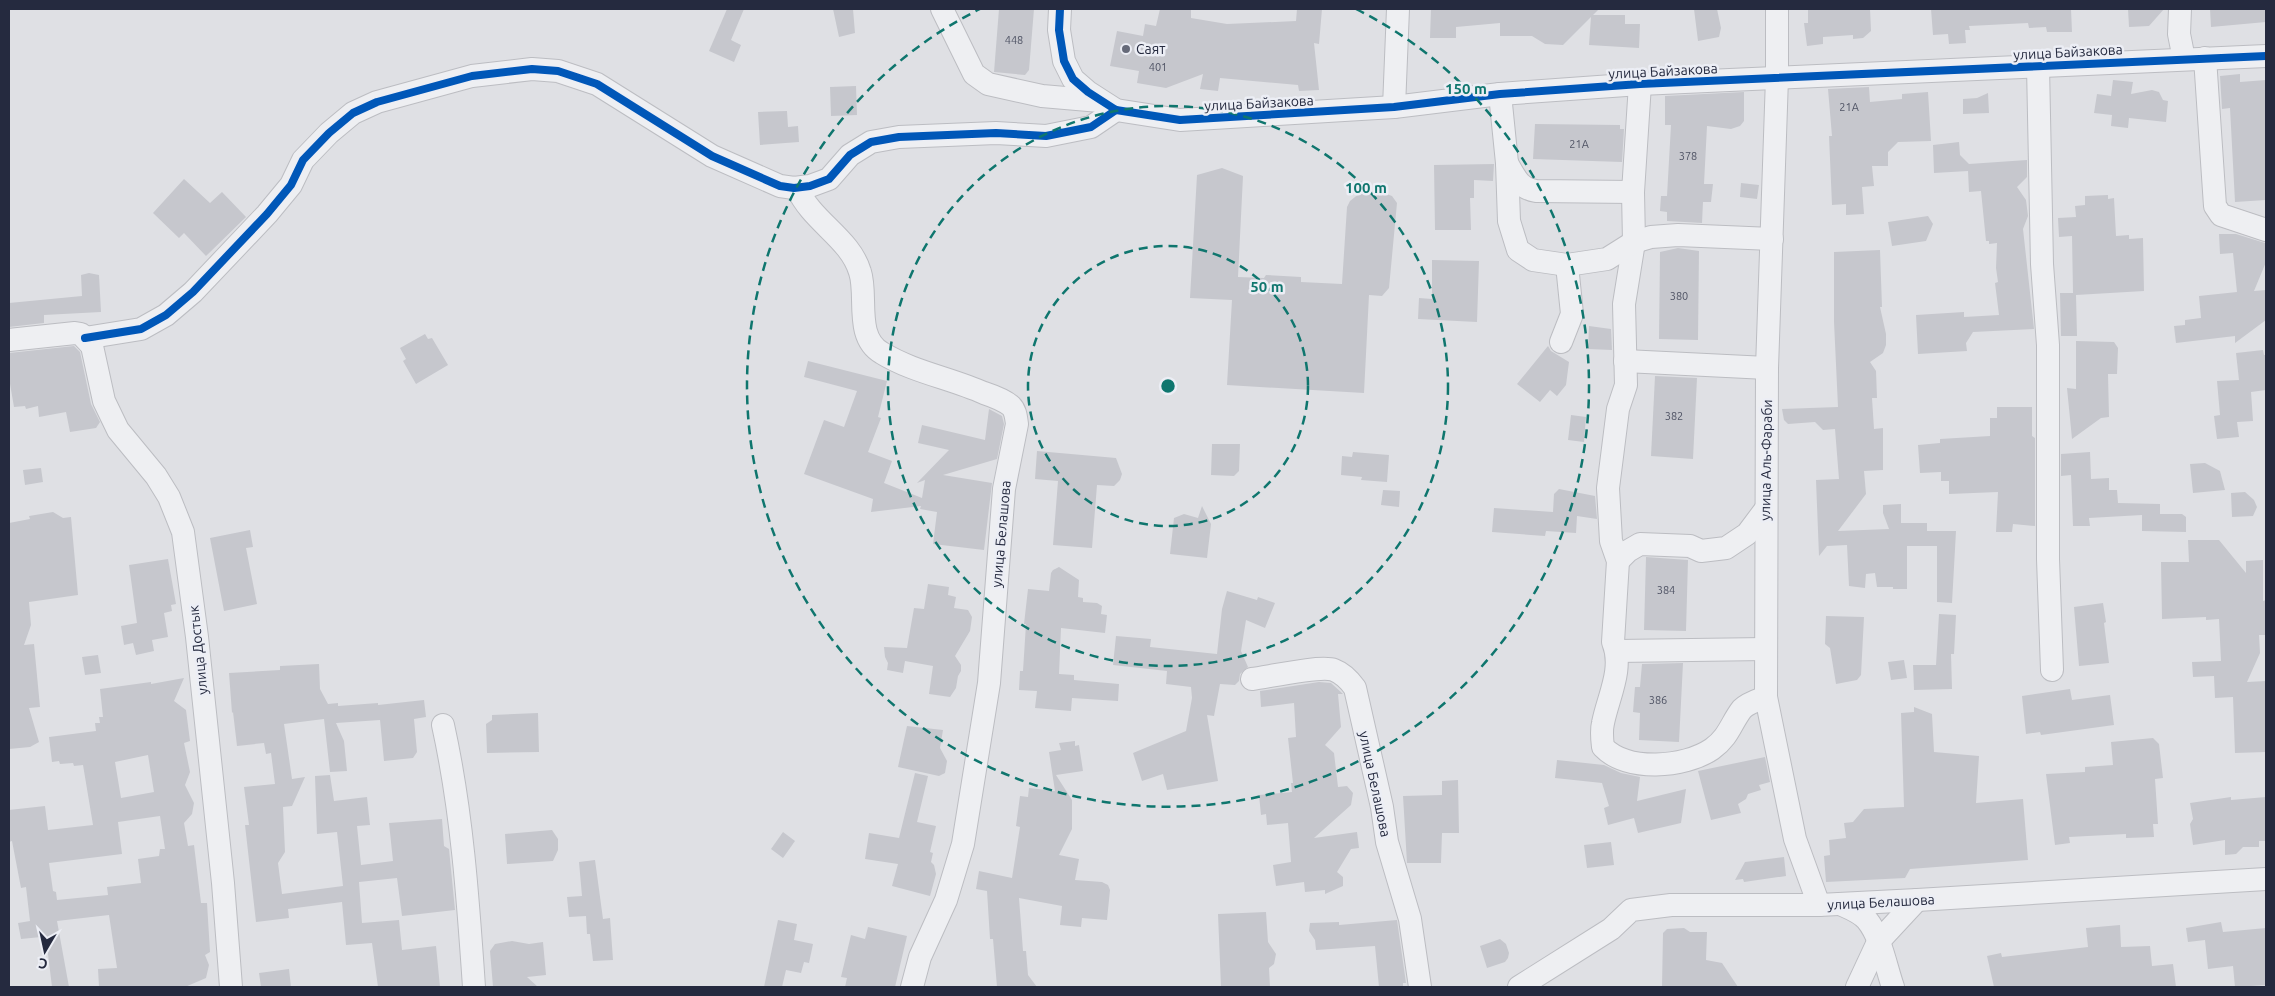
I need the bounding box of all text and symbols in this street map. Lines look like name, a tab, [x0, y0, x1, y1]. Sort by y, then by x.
house number: 448	[1005, 34, 1023, 46]
place label: Саят	[1136, 41, 1166, 57]
street label: улица Байзакова	[2013, 41, 2123, 63]
marker: Саят	[1120, 43, 1132, 55]
street label: улица Байзакова	[1608, 60, 1718, 82]
house number: 401	[1149, 61, 1167, 73]
text: 150 m	[1445, 80, 1487, 97]
street label: улица Байзакова	[1204, 92, 1314, 114]
house number: 21А	[1839, 101, 1860, 113]
house number: 21А	[1569, 138, 1590, 150]
house number: 378	[1679, 150, 1697, 162]
text: 100 m	[1345, 179, 1387, 196]
text: 50 m	[1250, 278, 1284, 295]
house number: 380	[1670, 290, 1688, 302]
centre of rings	[1159, 377, 1177, 395]
street label: улица Аль-Фараби	[1757, 399, 1775, 521]
house number: 382	[1665, 410, 1683, 422]
street label: улица Белашова	[988, 480, 1014, 588]
house number: 384	[1657, 584, 1675, 596]
street label: улица Достык	[185, 604, 211, 696]
house number: 386	[1649, 694, 1667, 706]
street label: улица Белашова	[1356, 730, 1394, 838]
street label: улица Белашова	[1827, 891, 1935, 913]
north arrow	[20, 926, 70, 976]
text: С	[37, 955, 49, 972]

